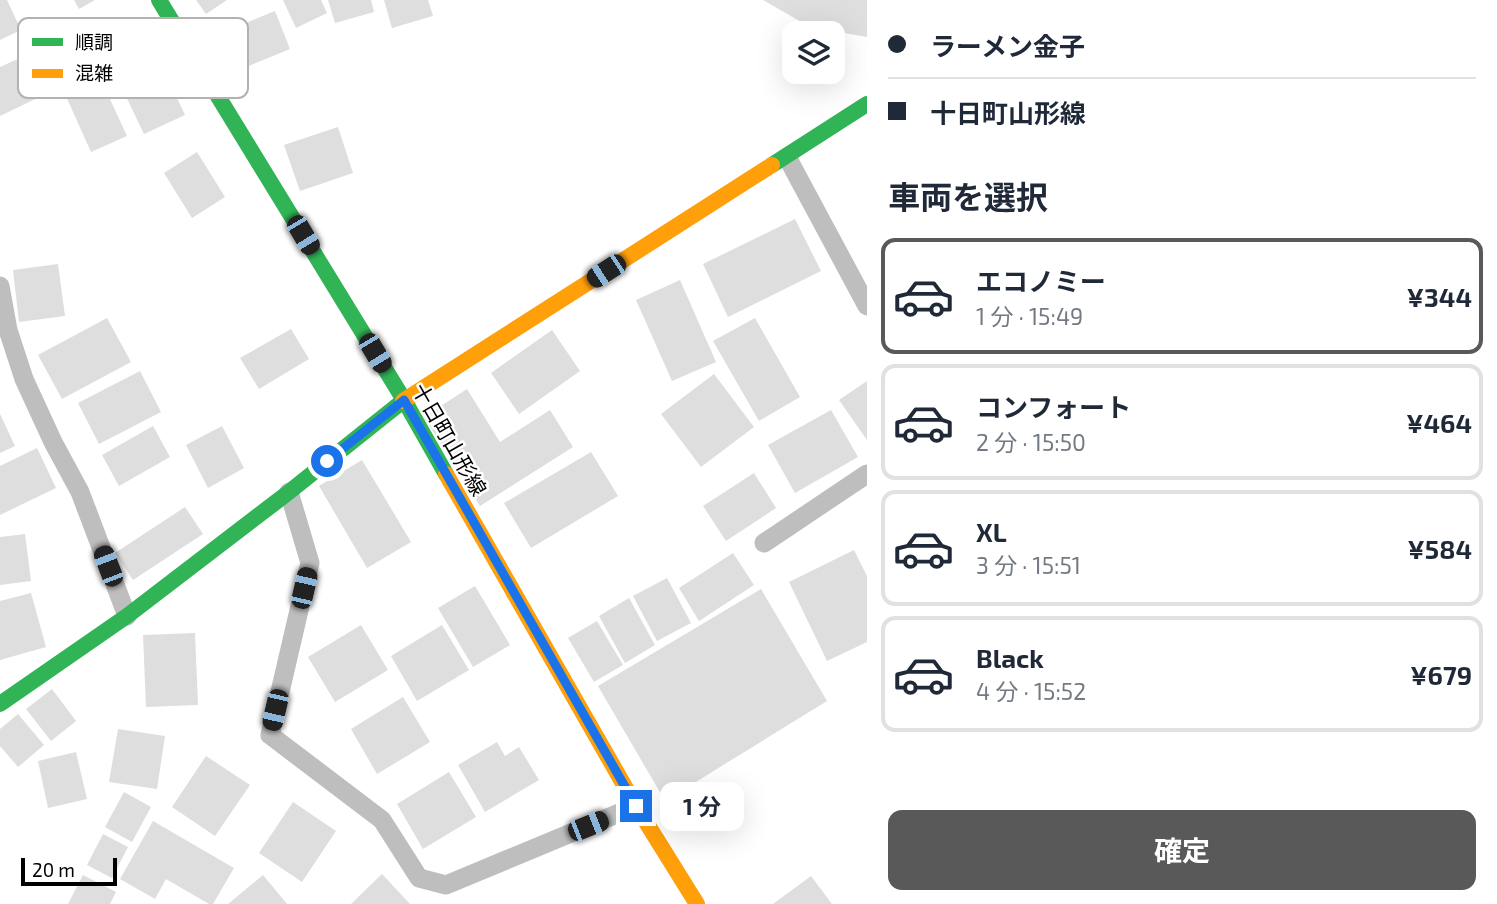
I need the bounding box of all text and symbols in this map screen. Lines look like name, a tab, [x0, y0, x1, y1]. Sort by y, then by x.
legend	[18, 18, 248, 98]
map controls	[782, 21, 845, 84]
button: layers	[782, 21, 845, 84]
text: 順調	[75, 30, 113, 53]
text: ラーメン金子	[930, 30, 1085, 61]
text: 混雑	[75, 61, 113, 84]
text: 十日町山形線	[930, 97, 1086, 128]
text: 車両を選択	[888, 177, 1048, 215]
car	[284, 212, 323, 258]
car	[583, 251, 630, 291]
icon: car	[892, 265, 955, 328]
text: エコノミー	[976, 265, 1106, 296]
text: ¥344	[1407, 281, 1472, 312]
text: 1 分 · 15:49	[976, 302, 1083, 330]
car	[356, 330, 395, 376]
street label: 十日町山形線	[408, 378, 492, 500]
icon: car	[892, 391, 955, 454]
text: コンフォート	[976, 391, 1131, 422]
text: ¥464	[1406, 407, 1472, 438]
text: 2 分 · 15:50	[976, 428, 1086, 456]
route start	[311, 445, 343, 477]
text: XL	[976, 516, 1007, 547]
icon: car	[892, 517, 955, 580]
text: ¥584	[1408, 533, 1472, 564]
car	[91, 543, 126, 589]
text: 3 分 · 15:51	[976, 551, 1081, 579]
car	[290, 565, 319, 611]
text: Black	[976, 642, 1044, 673]
icon: car	[892, 643, 955, 706]
text: ¥679	[1410, 659, 1472, 690]
text: 4 分 · 15:52	[976, 677, 1086, 705]
car	[261, 687, 290, 733]
callout: 1 分	[660, 782, 744, 830]
route end	[620, 790, 652, 822]
text: 1 分	[683, 792, 721, 820]
car	[565, 808, 612, 844]
button: 確定	[888, 810, 1476, 890]
scale bar	[21, 855, 117, 887]
text: 20 m	[32, 858, 75, 881]

